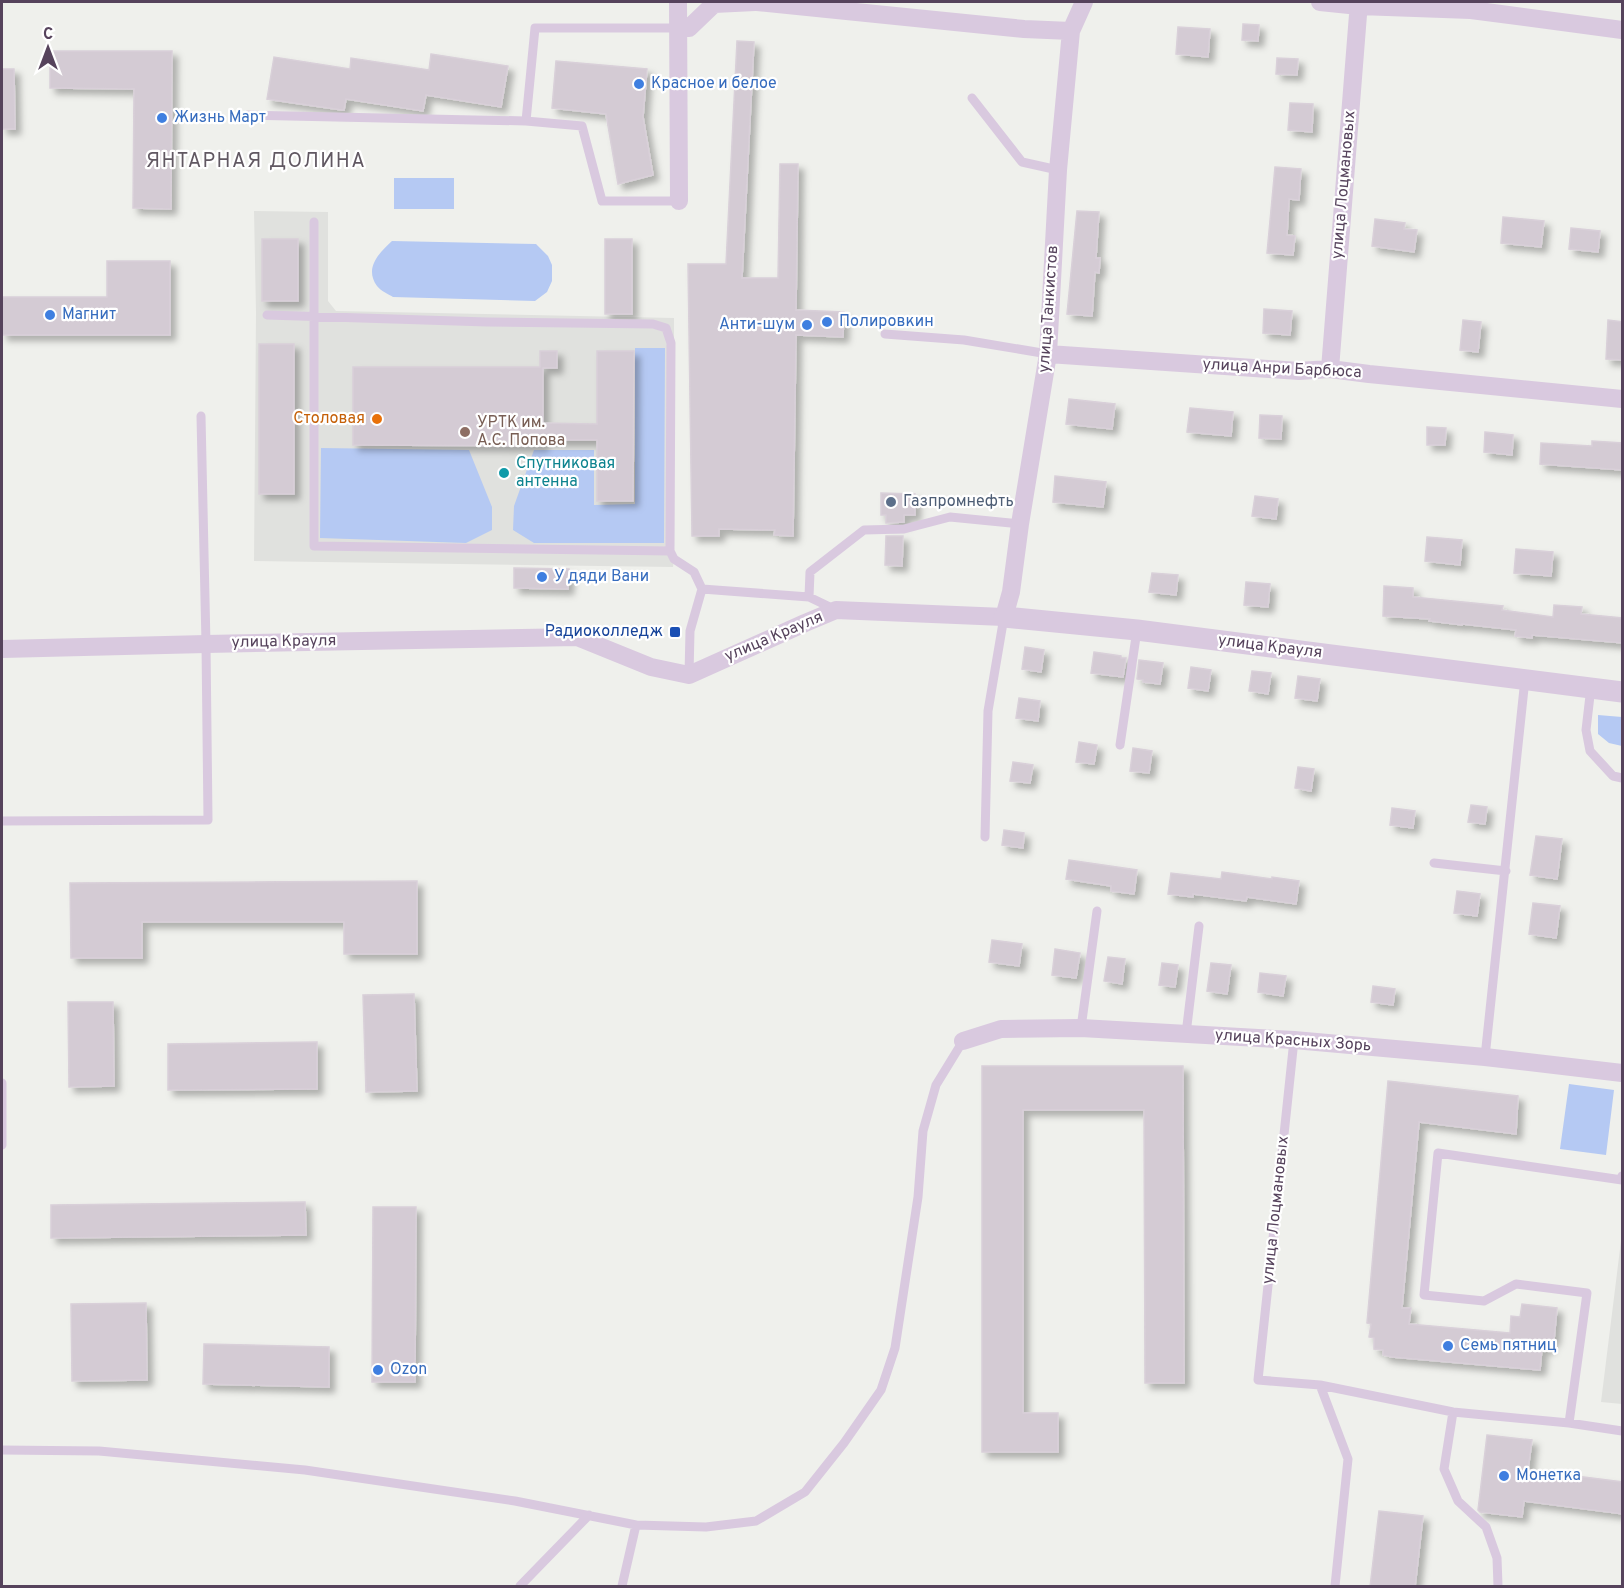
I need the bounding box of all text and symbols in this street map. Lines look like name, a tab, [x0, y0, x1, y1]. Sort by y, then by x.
north arrow	[18, 18, 78, 78]
text: С	[43, 25, 53, 45]
place label: Красное и белое	[651, 74, 777, 94]
marker: Красное и белое	[632, 77, 646, 91]
place label: Жизнь Март	[174, 108, 266, 128]
street label: улица Лоцмановых	[1328, 110, 1360, 260]
marker: Жизнь Март	[155, 111, 169, 125]
district label: ЯНТАРНАЯ ДОЛИНА	[146, 149, 366, 175]
street label: улица Танкистов	[1035, 245, 1063, 373]
place label: Магнит	[62, 305, 116, 325]
marker: Магнит	[43, 308, 57, 322]
place label: Полировкин	[839, 312, 934, 332]
place label: Анти-шум	[719, 315, 795, 335]
marker: Полировкин	[820, 315, 834, 329]
marker: Анти-шум	[800, 318, 814, 332]
street label: улица Анри Барбюса	[1202, 355, 1362, 383]
place label: Столовая	[293, 409, 365, 429]
marker: Столовая	[370, 412, 384, 426]
place label: УРТК им. А.С. Попова	[477, 413, 565, 451]
marker: УРТК им. А.С. Попова	[458, 425, 472, 439]
place label: Спутниковая антенна	[516, 454, 615, 492]
marker: Спутниковая антенна	[497, 466, 511, 480]
place label: Газпромнефть	[903, 492, 1014, 512]
marker: Газпромнефть	[884, 495, 898, 509]
place label: У дяди Вани	[554, 567, 649, 587]
marker: У дяди Вани	[535, 570, 549, 584]
street label: улица Крауля	[722, 607, 826, 667]
place label: Радиоколледж	[545, 622, 663, 642]
marker: Радиоколледж	[668, 625, 682, 639]
street label: улица Крауля	[231, 631, 337, 653]
street label: улица Крауля	[1217, 631, 1323, 663]
street label: улица Красных Зорь	[1214, 1026, 1372, 1056]
street label: улица Лоцмановых	[1258, 1135, 1294, 1285]
place label: Семь пятниц	[1460, 1336, 1557, 1356]
marker: Семь пятниц	[1441, 1339, 1455, 1353]
place label: Ozon	[390, 1360, 427, 1380]
marker: Ozon	[371, 1363, 385, 1377]
place label: Монетка	[1516, 1466, 1581, 1486]
marker: Монетка	[1497, 1469, 1511, 1483]

